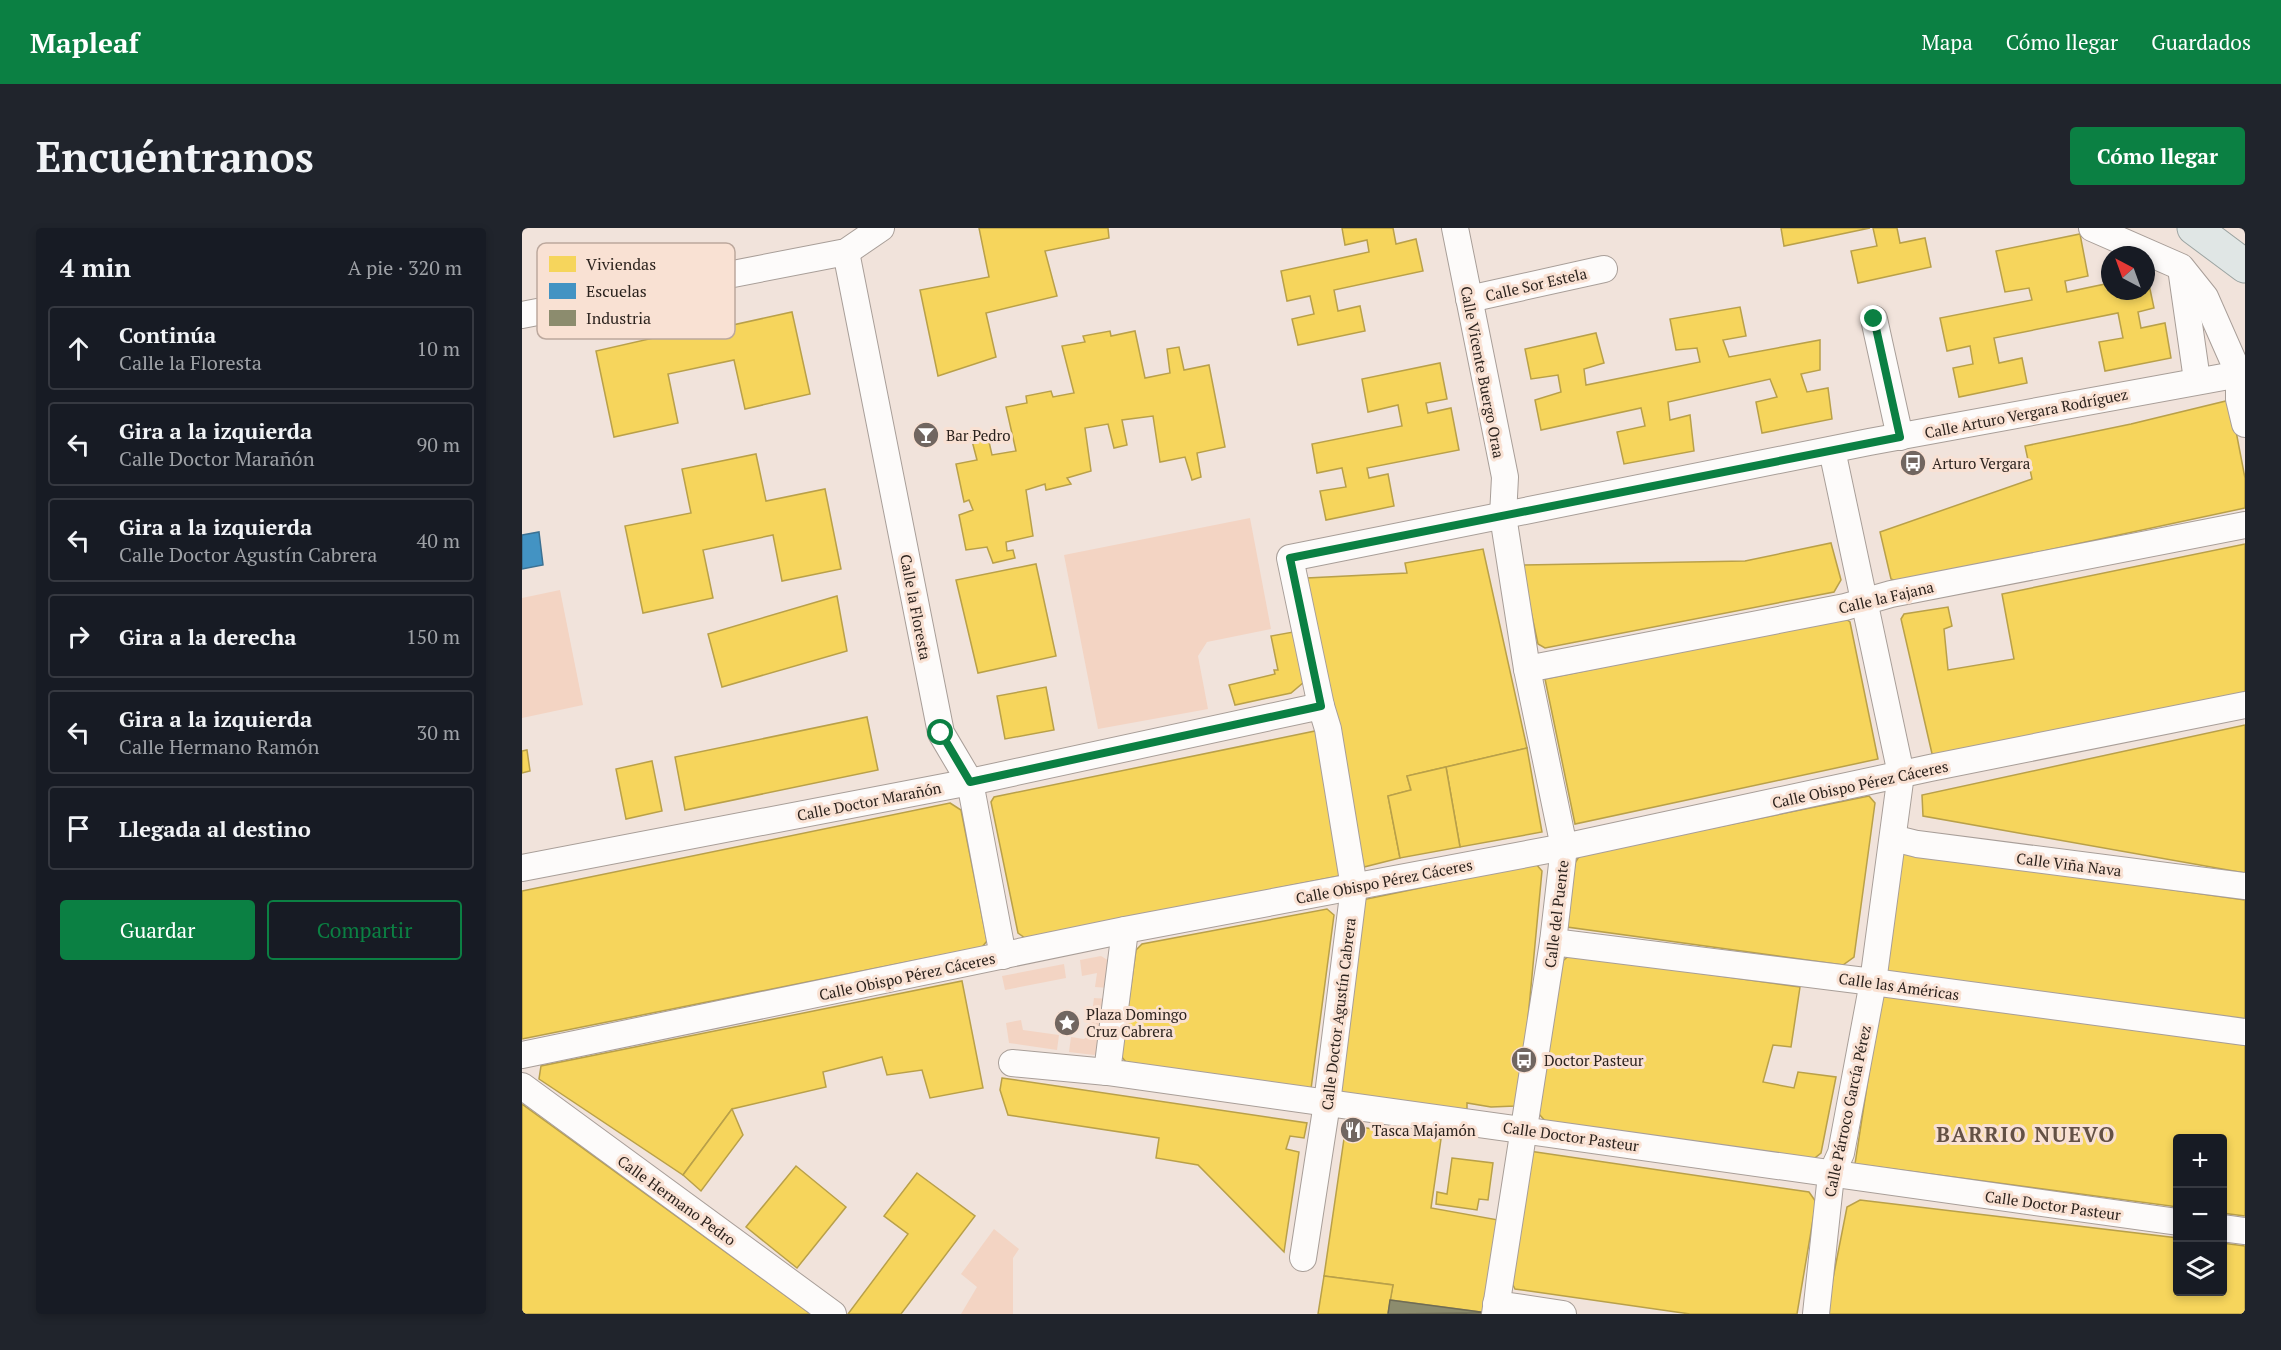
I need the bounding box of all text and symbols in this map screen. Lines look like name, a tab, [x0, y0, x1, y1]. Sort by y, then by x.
text: Mapleaf	[30, 24, 139, 61]
text: Mapa	[1921, 28, 1973, 56]
text: Cómo llegar	[2006, 28, 2118, 56]
text: Guardados	[2151, 28, 2251, 56]
button: Cómo llegar	[2070, 127, 2245, 185]
text: Encuéntranos	[36, 128, 314, 184]
legend	[537, 243, 735, 339]
north arrow	[2101, 246, 2155, 300]
text: 4 min	[60, 250, 131, 284]
text: Viviendas	[586, 253, 656, 275]
text: A pie · 320 m	[348, 254, 462, 281]
street label: Calle Sor Estela	[1483, 263, 1589, 305]
text: Escuelas	[586, 280, 647, 302]
street label: Calle Vicente Buergo Oraa	[1457, 284, 1510, 460]
route end	[1860, 305, 1886, 331]
text: Industria	[586, 307, 651, 329]
text: Continúa	[119, 320, 216, 349]
icon: ahead	[62, 332, 95, 365]
text: 10 m	[417, 335, 460, 362]
text: Calle la Floresta	[119, 349, 262, 376]
street label: Calle Arturo Vergara Rodríguez	[1923, 383, 2129, 443]
text: Gira a la izquierda	[119, 416, 312, 445]
bar icon: Bar Pedro	[911, 420, 941, 450]
place label: Bar Pedro	[946, 425, 1011, 445]
icon: left	[62, 428, 95, 461]
text: 90 m	[417, 431, 460, 458]
text: Calle Doctor Marañón	[119, 445, 315, 472]
bus stop icon: Arturo Vergara	[1898, 448, 1928, 478]
place label: Arturo Vergara	[1932, 453, 2031, 473]
text: Gira a la izquierda	[119, 512, 312, 541]
icon: left	[62, 524, 95, 557]
text: 40 m	[417, 527, 460, 554]
text: Calle Doctor Agustín Cabrera	[119, 541, 377, 568]
street label: Calle la Floresta	[896, 553, 936, 662]
street label: Calle la Fajana	[1836, 576, 1936, 618]
icon: right	[62, 620, 95, 653]
text: Gira a la derecha	[119, 622, 297, 651]
text: 150 m	[406, 623, 460, 650]
text: Gira a la izquierda	[119, 704, 312, 733]
icon: left	[62, 716, 95, 749]
text: 30 m	[417, 719, 460, 746]
route start	[927, 719, 953, 745]
text: Calle Hermano Ramón	[119, 733, 319, 760]
street label: Calle Obispo Pérez Cáceres	[1770, 756, 1950, 812]
street label: Calle Doctor Marañón	[795, 777, 943, 825]
icon: arrive	[62, 812, 95, 845]
text: Llegada al destino	[119, 814, 311, 843]
street label: Calle Viña Nava	[2015, 848, 2123, 880]
street label: Calle Obispo Pérez Cáceres	[1294, 854, 1474, 908]
street label: Calle del Puente	[1539, 859, 1573, 969]
button: Guardar	[60, 900, 255, 960]
button: Compartir	[267, 900, 462, 960]
street label: Calle Doctor Agustín Cabrera	[1316, 916, 1360, 1111]
street label: Calle Obispo Pérez Cáceres	[817, 948, 997, 1004]
street label: Calle las Américas	[1837, 968, 1961, 1004]
place label: Plaza Domingo Cruz Cabrera	[1086, 1004, 1187, 1041]
place icon: Plaza Domingo Cruz Cabrera	[1052, 1008, 1082, 1038]
street label: Calle Párroco García Pérez	[1819, 1023, 1875, 1199]
bus stop icon: Doctor Pasteur	[1509, 1045, 1539, 1075]
place label: Doctor Pasteur	[1544, 1050, 1644, 1070]
restaurant icon: Tasca Majamón	[1338, 1115, 1368, 1145]
street label: Calle Doctor Pasteur	[1502, 1117, 1641, 1155]
place label: Tasca Majamón	[1372, 1120, 1476, 1140]
district label: BARRIO NUEVO	[1936, 1120, 2116, 1148]
map controls	[2173, 1134, 2227, 1296]
button: +	[2173, 1134, 2227, 1188]
street label: Calle Hermano Pedro	[614, 1150, 740, 1250]
street label: Calle Doctor Pasteur	[1984, 1186, 2123, 1224]
button: −	[2173, 1188, 2227, 1242]
button: layers	[2173, 1242, 2227, 1296]

